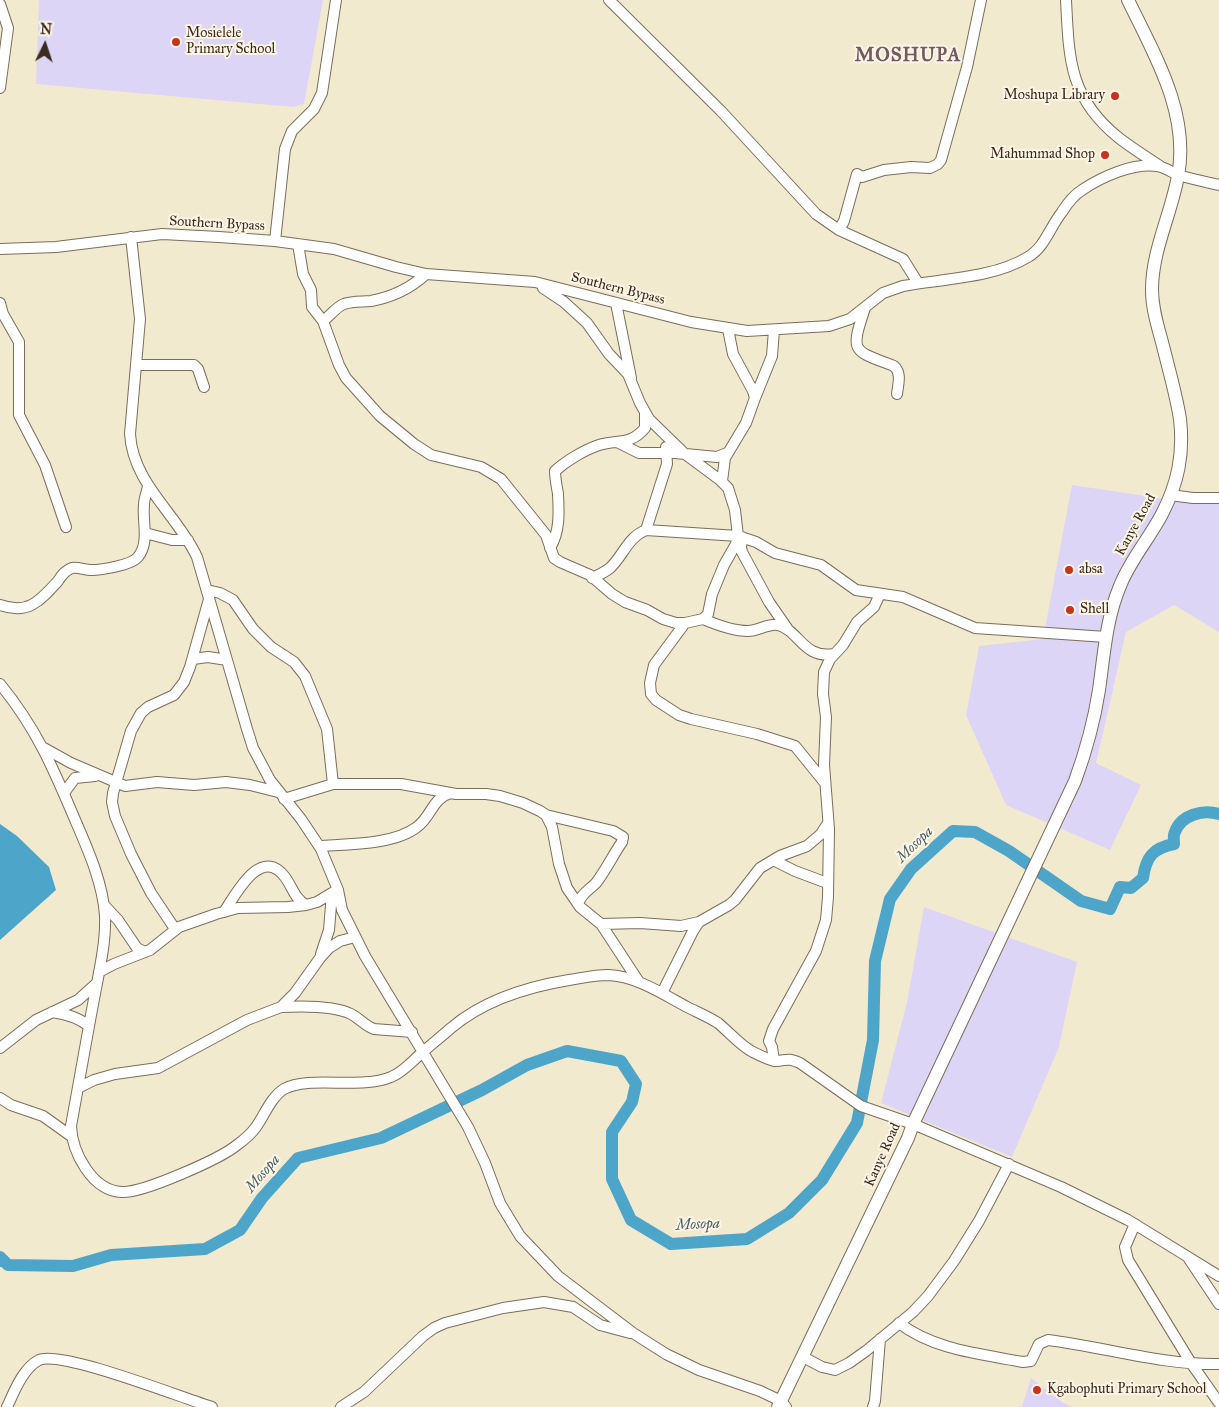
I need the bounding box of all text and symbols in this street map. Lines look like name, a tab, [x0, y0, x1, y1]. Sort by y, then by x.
north arrow	[20, 20, 70, 70]
text: N	[40, 21, 53, 38]
place label: Mosielele Primary School	[186, 26, 275, 58]
marker: Mosielele Primary School	[170, 36, 182, 48]
district label: MOSHUPA	[854, 45, 962, 67]
place label: Moshupa Library	[1004, 88, 1105, 104]
marker: Moshupa Library	[1109, 90, 1121, 102]
place label: Mahummad Shop	[990, 147, 1095, 163]
marker: Mahummad Shop	[1099, 149, 1111, 161]
street label: Southern Bypass	[169, 213, 265, 235]
street label: Southern Bypass	[569, 269, 667, 309]
street label: Kanye Road	[1112, 491, 1160, 559]
place label: absa	[1079, 562, 1103, 578]
marker: absa	[1063, 564, 1075, 576]
place label: Shell	[1080, 602, 1109, 618]
marker: Shell	[1064, 604, 1076, 616]
water label: Mosopa	[893, 823, 937, 867]
street label: Kanye Road	[861, 1120, 905, 1190]
water label: Mosopa	[242, 1152, 284, 1196]
water label: Mosopa	[676, 1215, 720, 1235]
place label: Kgabophuti Primary School	[1047, 1382, 1207, 1398]
marker: Kgabophuti Primary School	[1031, 1384, 1043, 1396]

